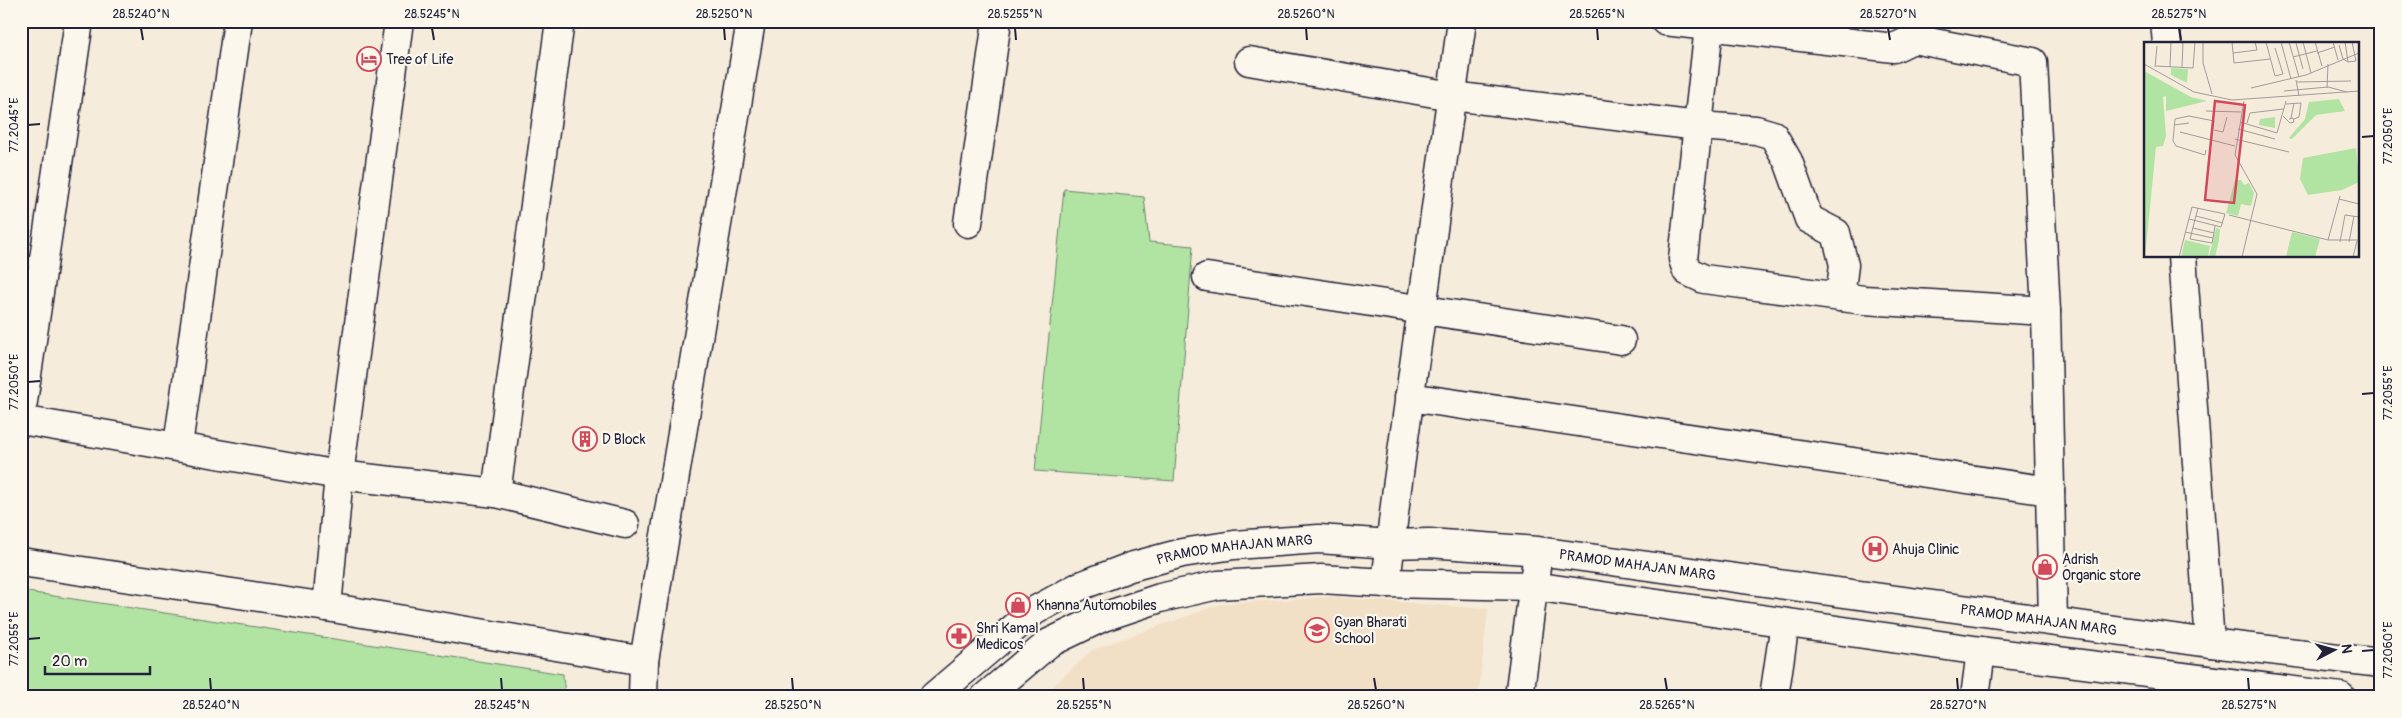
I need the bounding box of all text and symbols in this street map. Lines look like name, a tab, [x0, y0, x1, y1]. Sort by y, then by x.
text: 28.5240°N	[112, 7, 170, 22]
text: 28.5245°N	[404, 7, 460, 22]
text: 28.5250°N	[696, 7, 752, 22]
text: 28.5255°N	[988, 7, 1042, 22]
text: 28.5260°N	[1277, 7, 1335, 22]
text: 28.5265°N	[1569, 7, 1625, 22]
text: 28.5270°N	[1860, 7, 1916, 22]
text: 28.5275°N	[2152, 7, 2206, 22]
inset map	[2144, 42, 2360, 258]
hotel icon: Tree of Life	[356, 46, 382, 72]
place label: Tree of Life	[386, 51, 453, 68]
text: 77.2045°E	[7, 97, 22, 153]
text: 77.2050°E	[2381, 108, 2396, 164]
text: 77.2050°E	[7, 354, 22, 410]
text: 77.2055°E	[2381, 366, 2396, 420]
building icon: D Block	[572, 426, 598, 452]
place label: D Block	[602, 431, 646, 448]
street label: PRAMOD MAHAJAN MARG	[1155, 531, 1313, 569]
hospital icon: Ahuja Clinic	[1862, 536, 1888, 562]
place label: Ahuja Clinic	[1892, 541, 1959, 558]
street label: PRAMOD MAHAJAN MARG	[1558, 546, 1717, 584]
place label: Adrish Organic store	[2062, 551, 2141, 584]
shop icon: Adrish Organic store	[2032, 554, 2058, 580]
shop icon: Khanna Automobiles	[1005, 592, 1031, 618]
place label: Khanna Automobiles	[1036, 597, 1157, 614]
street label: PRAMOD MAHAJAN MARG	[1959, 601, 2118, 639]
text: 77.2055°E	[7, 612, 22, 666]
place label: Gyan Bharati School	[1334, 614, 1407, 647]
school or university icon: Gyan Bharati School	[1304, 617, 1330, 643]
place label: Shri Kamal Medicos	[976, 620, 1038, 653]
text: 77.2060°E	[2381, 622, 2396, 678]
pharmacy icon: Shri Kamal Medicos	[946, 623, 972, 649]
north arrow	[2310, 626, 2360, 676]
scale bar	[45, 643, 150, 675]
text: N	[2337, 643, 2355, 654]
text: 20 m	[52, 652, 87, 671]
text: 28.5240°N	[182, 698, 240, 713]
text: 28.5245°N	[474, 698, 530, 713]
text: 28.5250°N	[765, 698, 821, 713]
text: 28.5255°N	[1057, 698, 1111, 713]
text: 28.5260°N	[1347, 698, 1405, 713]
text: 28.5265°N	[1639, 698, 1695, 713]
text: 28.5270°N	[1930, 698, 1986, 713]
text: 28.5275°N	[2222, 698, 2276, 713]

